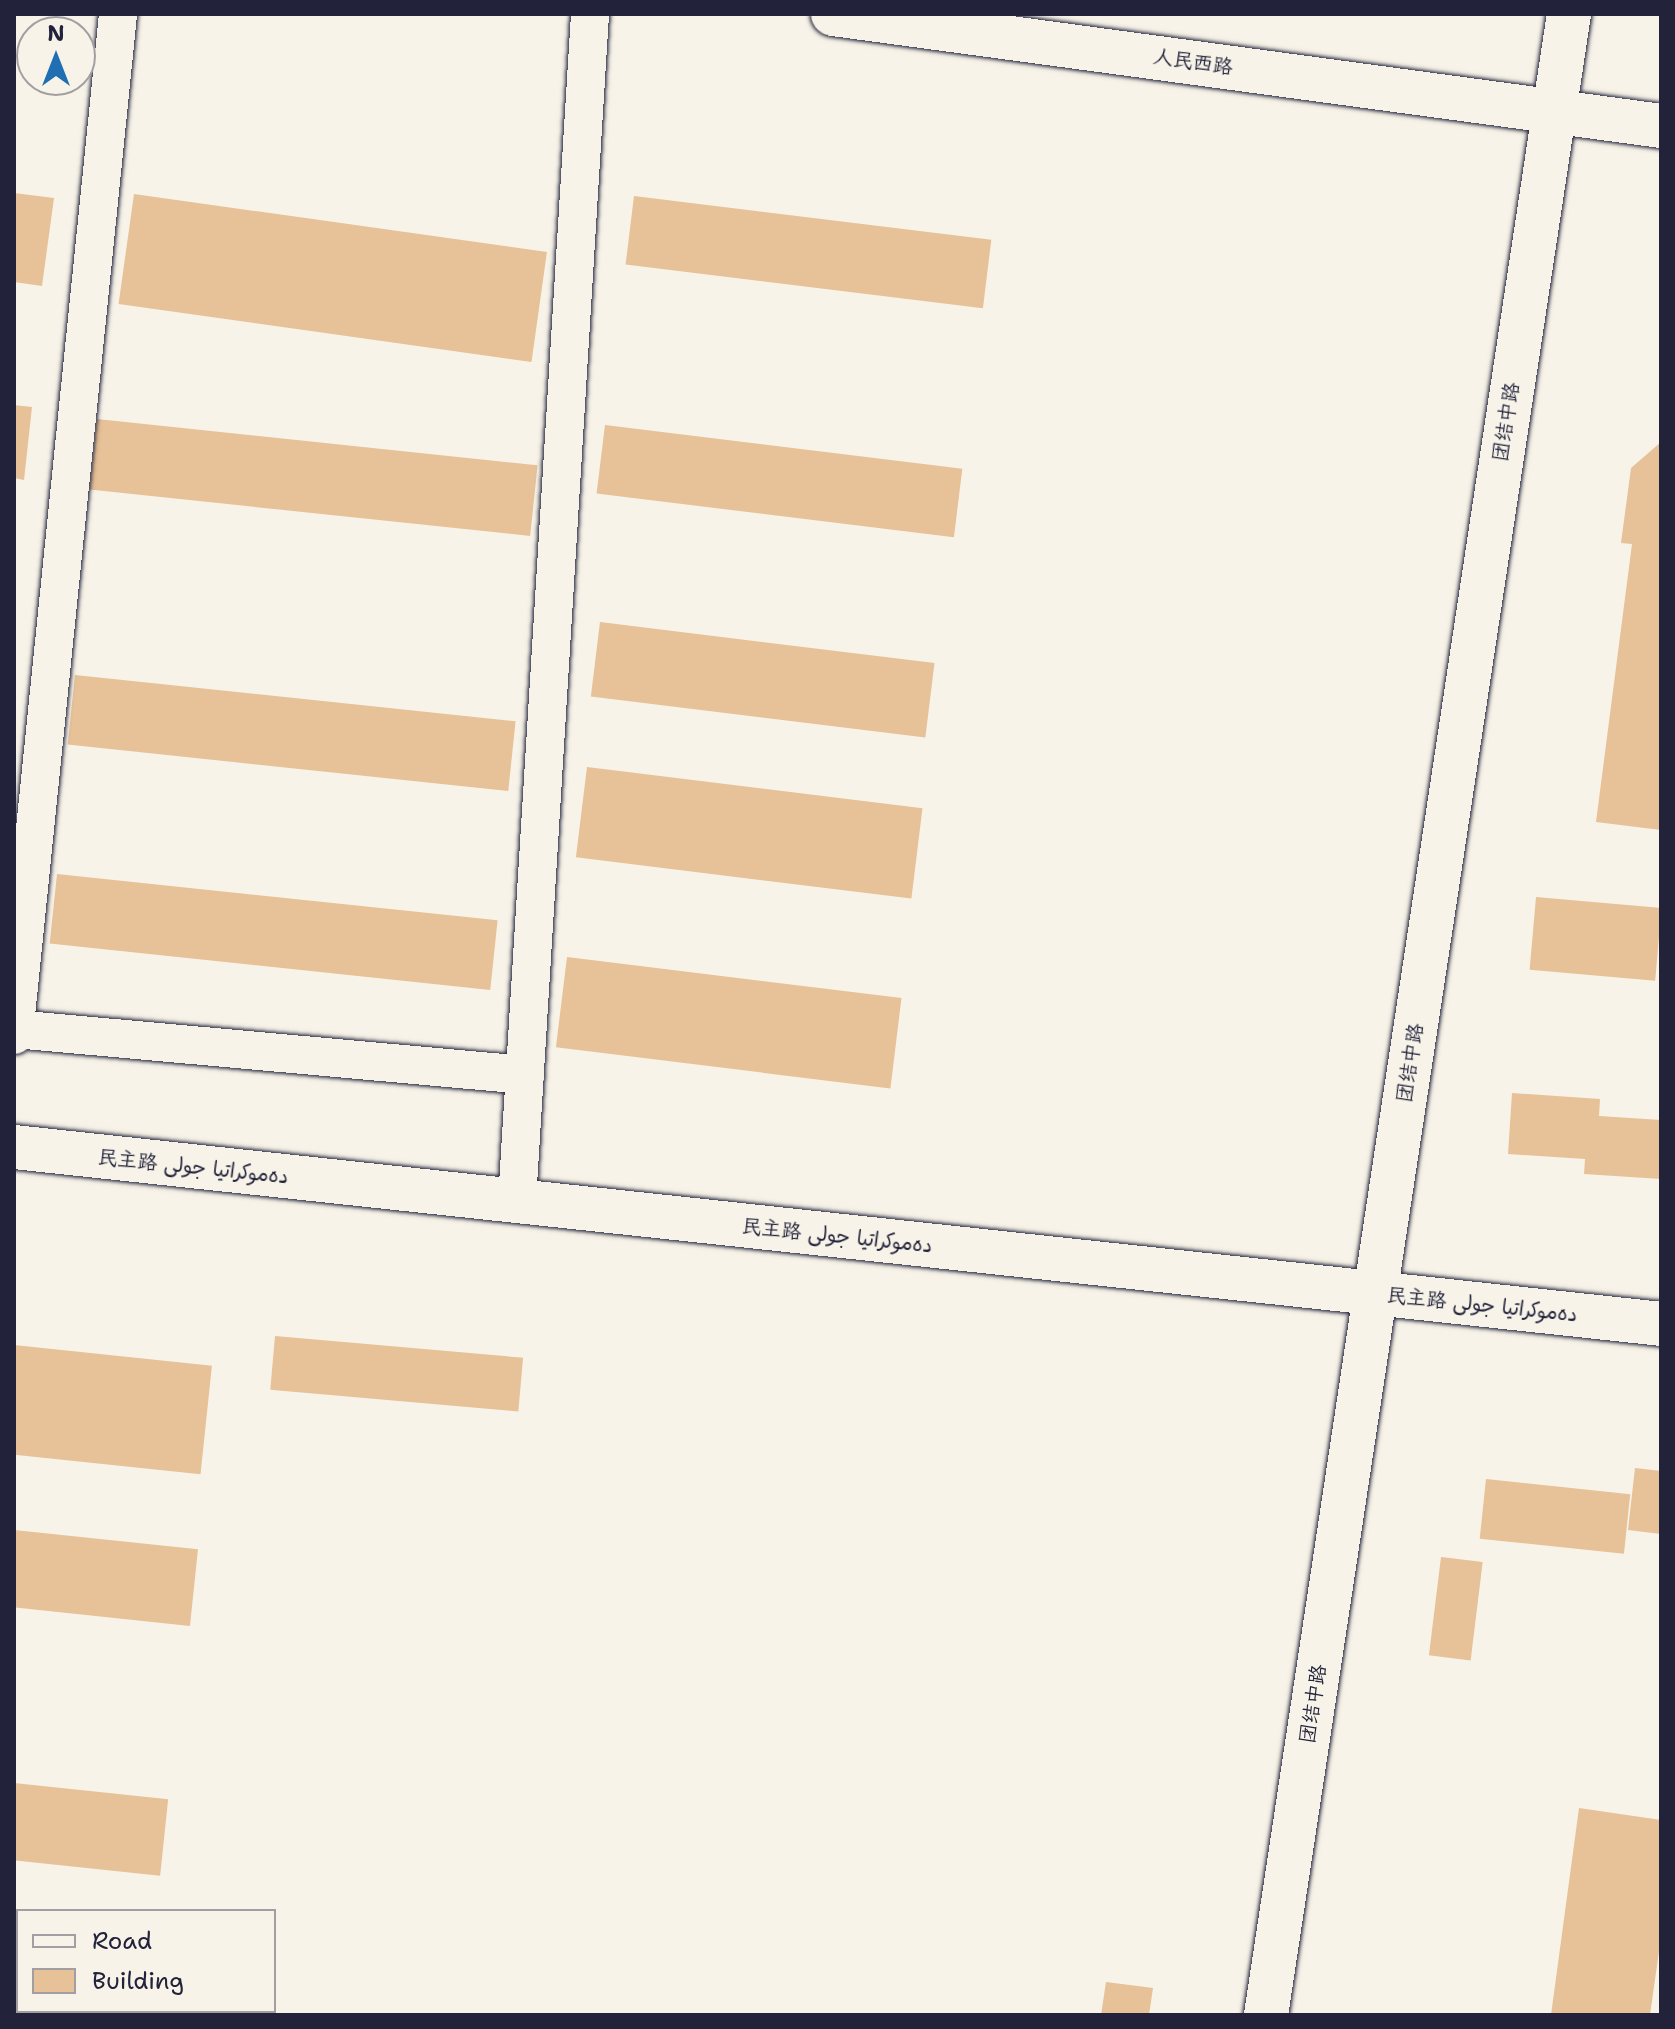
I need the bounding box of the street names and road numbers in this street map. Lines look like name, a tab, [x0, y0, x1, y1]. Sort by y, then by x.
street label: 人民西路	[1152, 45, 1234, 79]
street label: 团结中路	[1488, 381, 1524, 463]
street label: 团结中路	[1392, 1022, 1428, 1104]
street label: 民主路 دەموكراتيا جولى	[96, 1145, 290, 1189]
street label: 民主路 دەموكراتيا جولى	[740, 1214, 934, 1258]
street label: 民主路 دەموكراتيا جولى	[1385, 1283, 1579, 1327]
street label: 团结中路	[1295, 1663, 1331, 1745]

